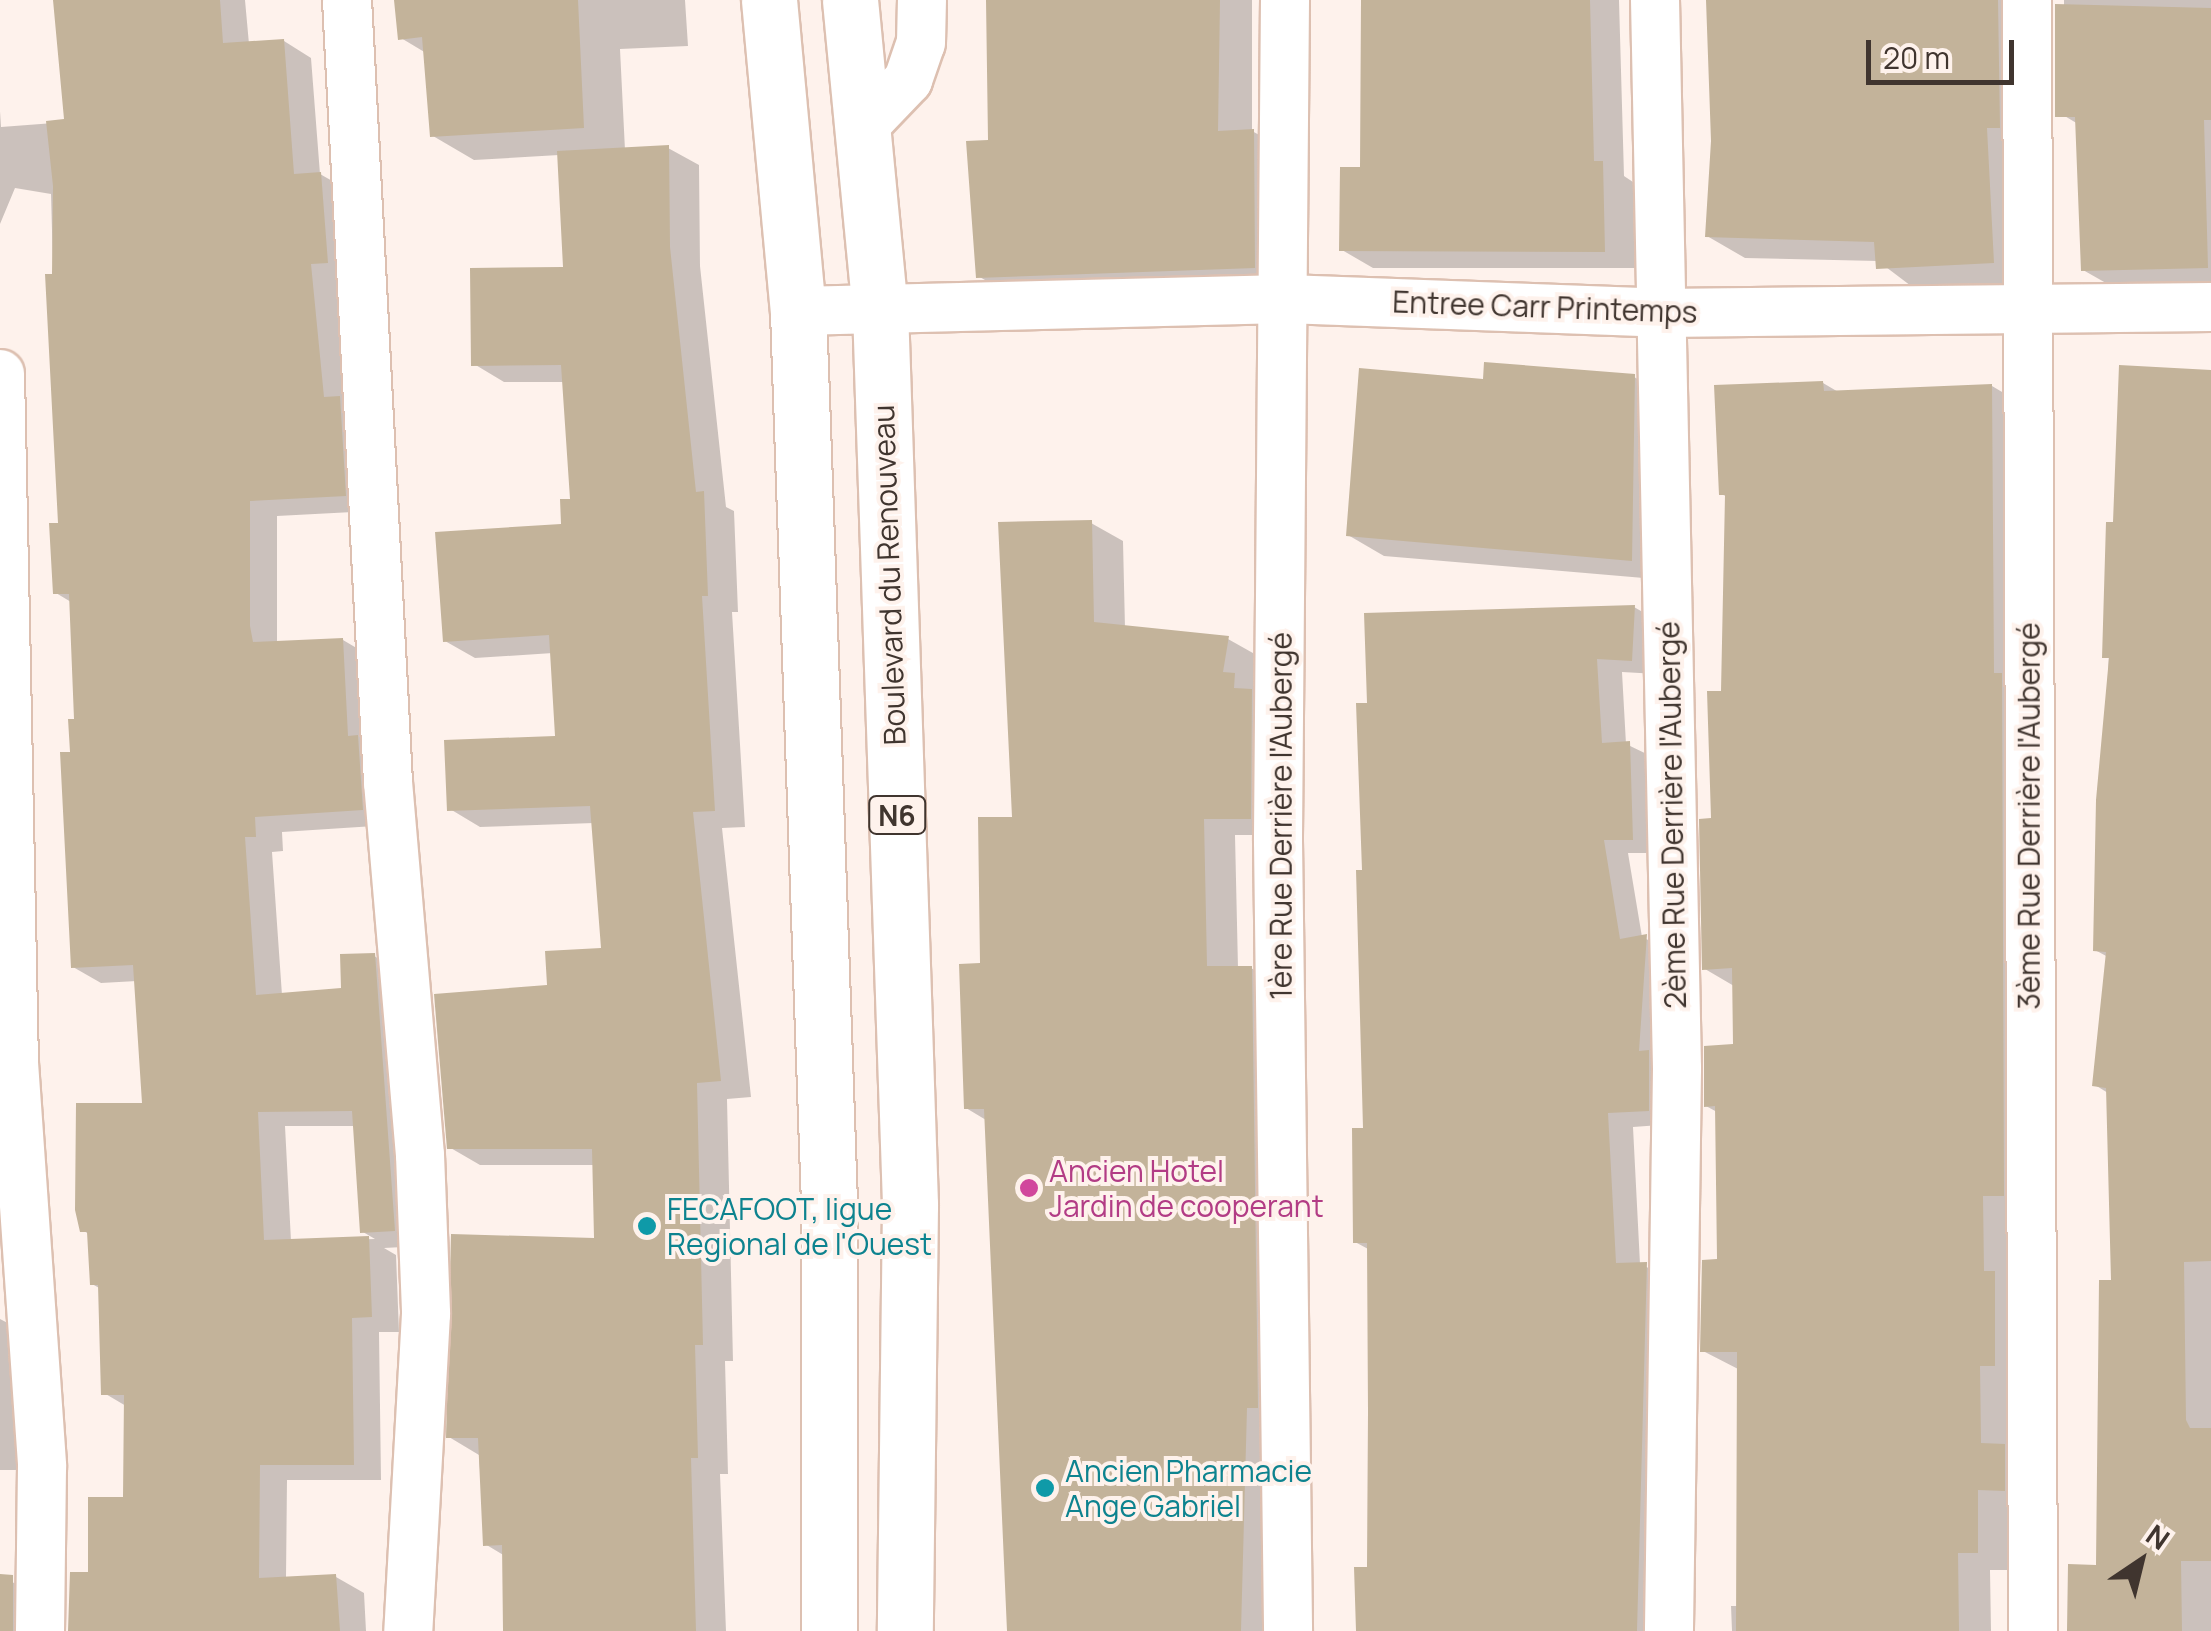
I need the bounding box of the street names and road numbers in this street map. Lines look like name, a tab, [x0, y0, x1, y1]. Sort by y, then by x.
street label: Entree Carr Printemps	[1392, 284, 1698, 330]
street label: Boulevard du Renouveau	[865, 404, 913, 746]
street label: 2ème Rue Derrière l'Aubergé	[1651, 621, 1693, 1009]
street label: 3ème Rue Derrière l'Aubergé	[2011, 622, 2047, 1010]
street label: 1ère Rue Derrière l'Aubergé	[1263, 632, 1299, 1000]
road number: N6	[867, 792, 927, 838]

